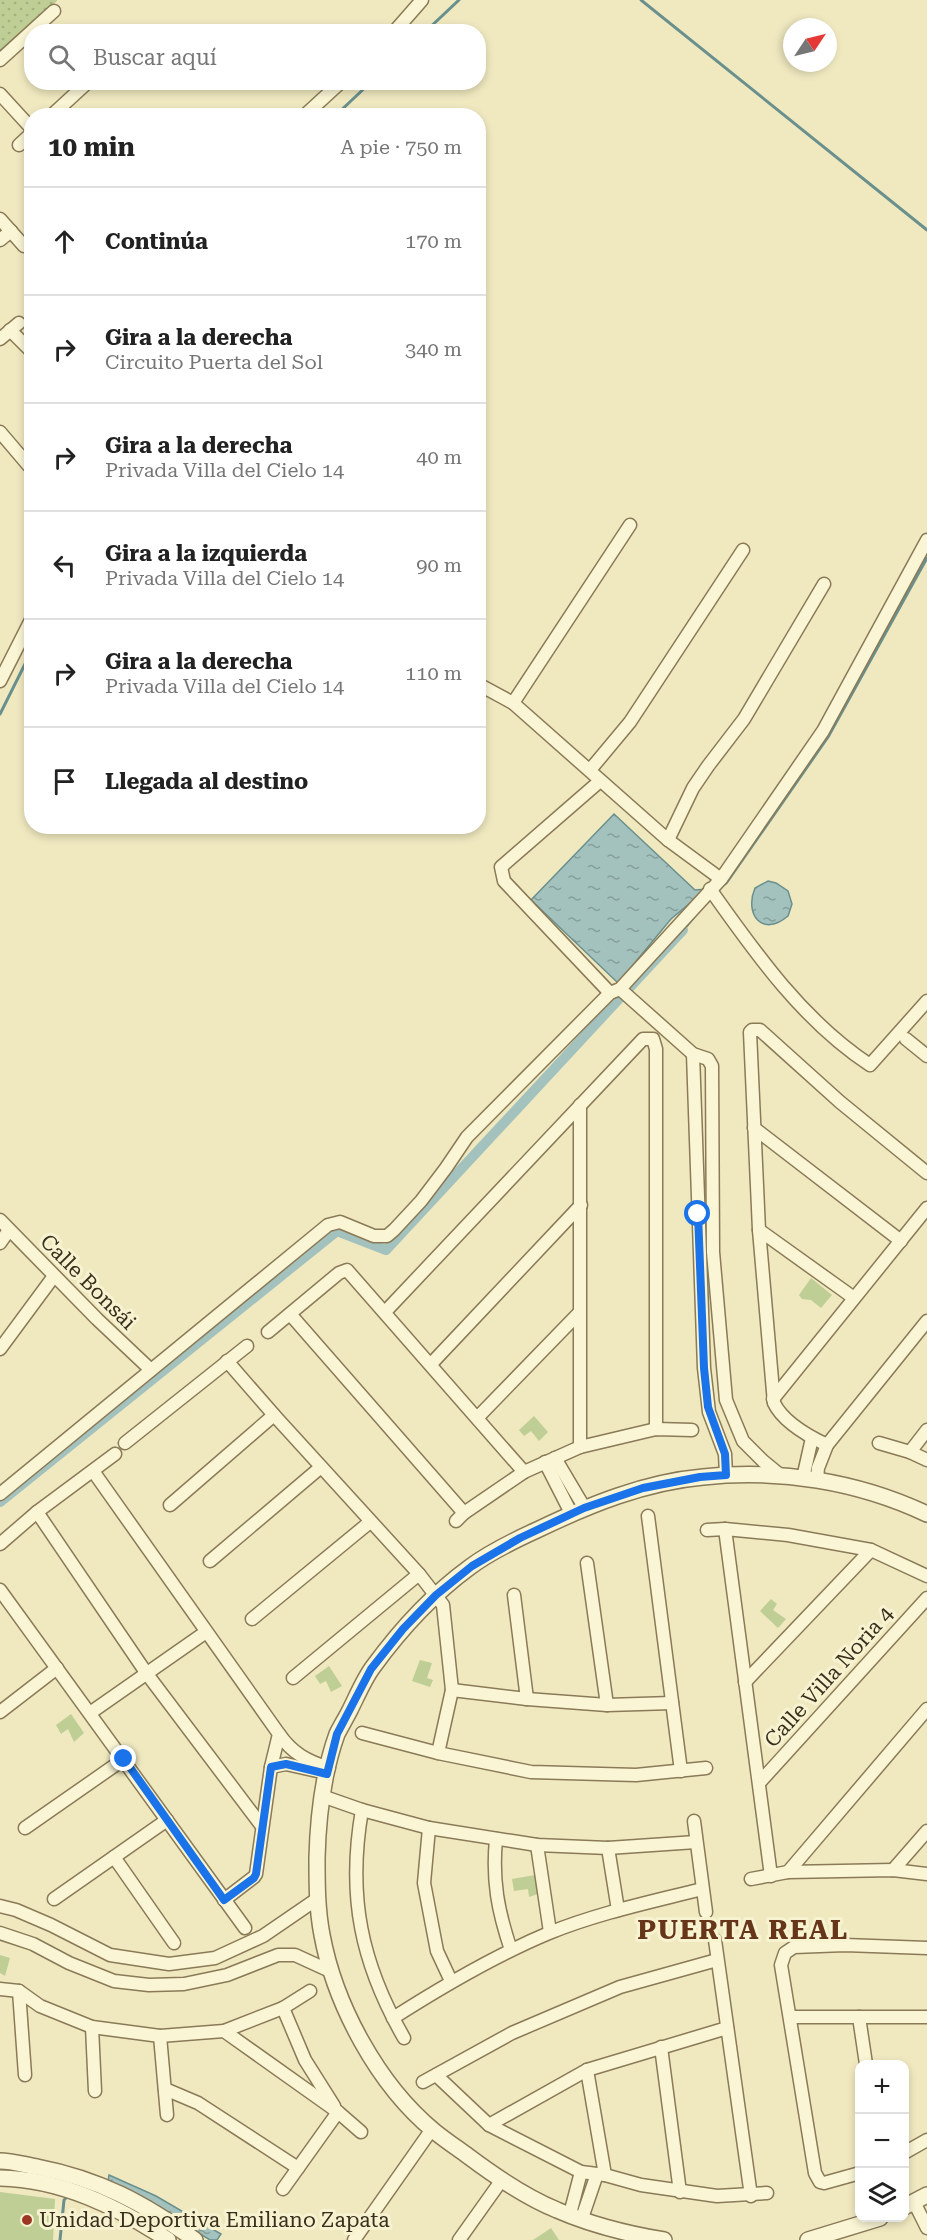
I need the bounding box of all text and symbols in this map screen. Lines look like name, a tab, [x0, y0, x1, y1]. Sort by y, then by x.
north arrow	[783, 18, 837, 72]
search box	[24, 24, 486, 90]
icon: search	[45, 41, 78, 74]
text: Buscar aquí	[93, 45, 217, 70]
text: 10 min	[48, 132, 135, 162]
text: A pie · 750 m	[340, 135, 462, 159]
icon: ahead	[48, 225, 81, 258]
text: Continúa	[105, 229, 208, 254]
text: 170 m	[405, 229, 462, 253]
text: Gira a la derecha	[105, 325, 292, 350]
icon: right	[48, 333, 81, 366]
text: 340 m	[405, 337, 462, 361]
text: Circuito Puerta del Sol	[105, 350, 323, 374]
text: Gira a la derecha	[105, 433, 292, 458]
icon: right	[48, 441, 81, 474]
text: 40 m	[416, 445, 462, 469]
text: Privada Villa del Cielo 14	[105, 458, 344, 482]
text: Gira a la izquierda	[105, 541, 307, 566]
icon: left	[48, 549, 81, 582]
text: 90 m	[416, 553, 462, 577]
text: Privada Villa del Cielo 14	[105, 566, 344, 590]
text: Gira a la derecha	[105, 649, 292, 674]
icon: right	[48, 657, 81, 690]
text: 110 m	[405, 661, 462, 685]
text: Privada Villa del Cielo 14	[105, 674, 344, 698]
icon: arrive	[48, 765, 81, 798]
text: Llegada al destino	[105, 769, 308, 794]
route start	[684, 1200, 710, 1226]
street label: Calle Bonsái	[35, 1229, 141, 1335]
street label: Calle Villa Noria 4	[760, 1602, 898, 1752]
route end	[110, 1745, 136, 1771]
district label: PUERTA REAL	[637, 1914, 849, 1946]
map controls	[855, 2060, 909, 2222]
button: +	[855, 2060, 909, 2114]
button: −	[855, 2114, 909, 2168]
button: layers	[855, 2168, 909, 2222]
place label: Unidad Deportiva Emiliano Zapata	[39, 2208, 390, 2232]
marker: Unidad Deportiva Emiliano Zapata	[20, 2213, 34, 2227]

